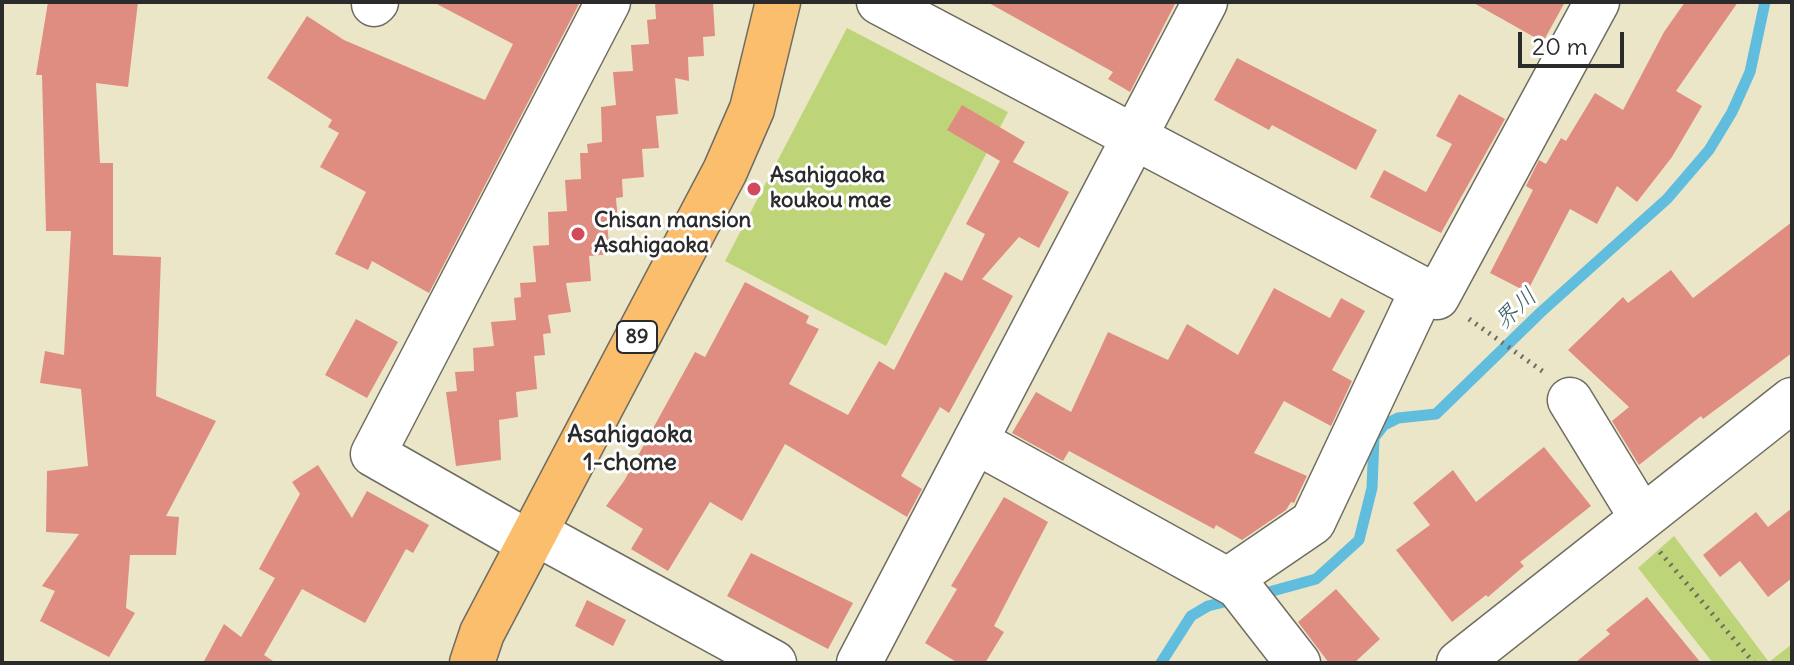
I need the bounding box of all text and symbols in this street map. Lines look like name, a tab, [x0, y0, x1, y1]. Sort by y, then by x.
scale bar	[1522, 16, 1628, 66]
text: 20 m	[1532, 31, 1588, 61]
place label: Asahigaoka koukou mae	[770, 163, 891, 214]
marker: Asahigaoka koukou mae	[745, 180, 763, 198]
place label: Chisan mansion Asahigaoka	[594, 208, 751, 260]
marker: Chisan mansion Asahigaoka	[569, 225, 587, 243]
water label: 界川	[1489, 282, 1543, 336]
road number: 89	[617, 321, 657, 353]
district label: Asahigaoka 1-chome	[567, 421, 693, 477]

